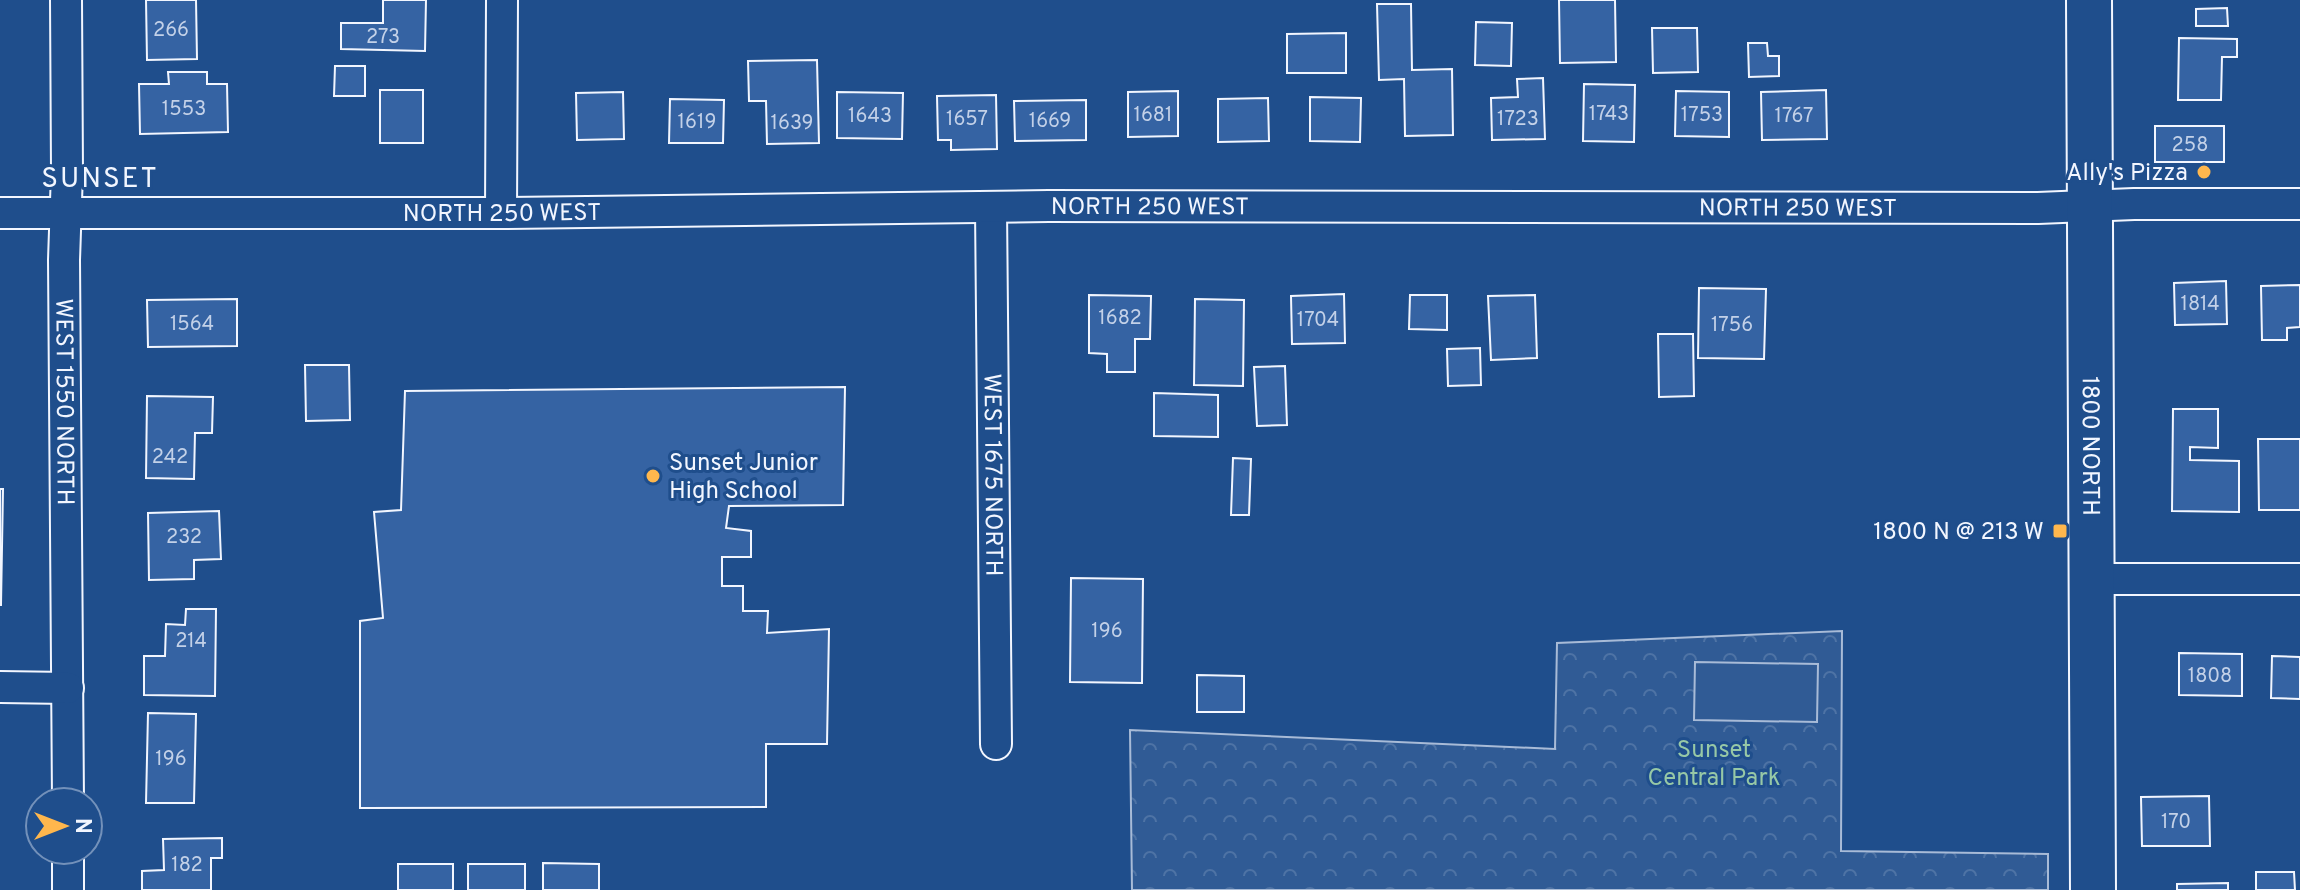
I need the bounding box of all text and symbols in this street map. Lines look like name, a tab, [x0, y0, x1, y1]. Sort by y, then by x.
house number: 266	[153, 18, 189, 44]
house number: 273	[366, 25, 400, 51]
house number: 1553	[162, 97, 206, 123]
house number: 1743	[1589, 102, 1629, 128]
house number: 1681	[1133, 103, 1173, 129]
house number: 1753	[1681, 103, 1723, 129]
house number: 1643	[848, 104, 892, 130]
house number: 1767	[1775, 104, 1813, 130]
house number: 1657	[946, 107, 988, 133]
house number: 1723	[1497, 107, 1539, 133]
house number: 1669	[1029, 109, 1071, 135]
house number: 1619	[678, 110, 716, 136]
house number: 1639	[771, 111, 813, 137]
house number: 258	[2172, 133, 2208, 159]
place label: Ally's Pizza	[2066, 159, 2188, 189]
district label: SUNSET	[41, 162, 159, 198]
marker: Ally's Pizza	[2195, 163, 2213, 181]
street label: NORTH 250 WEST	[1051, 193, 1249, 223]
street label: NORTH 250 WEST	[1699, 194, 1897, 225]
street label: NORTH 250 WEST	[403, 199, 601, 230]
house number: 1814	[2180, 292, 2220, 318]
street label: WEST 1550 NORTH	[47, 298, 79, 506]
house number: 1682	[1098, 306, 1142, 332]
house number: 1704	[1297, 308, 1339, 334]
house number: 1564	[170, 312, 214, 338]
house number: 1756	[1711, 313, 1753, 339]
street label: WEST 1675 NORTH	[976, 373, 1007, 577]
street label: 1800 NORTH	[2074, 376, 2104, 516]
house number: 242	[152, 445, 188, 471]
place label: Sunset Junior High School	[669, 449, 818, 507]
marker: Sunset Junior High School	[644, 467, 662, 485]
place label: 1800 N @ 213 W	[1873, 518, 2044, 548]
marker: 1800 N @ 213 W	[2051, 522, 2069, 540]
house number: 232	[166, 525, 202, 551]
house number: 196	[1091, 619, 1123, 645]
house number: 214	[175, 629, 207, 655]
house number: 1808	[2188, 664, 2232, 690]
park label: Sunset Central Park	[1647, 736, 1781, 794]
house number: 196	[155, 747, 187, 773]
north arrow	[24, 786, 104, 866]
house number: 170	[2161, 810, 2191, 836]
text: N	[68, 818, 95, 834]
house number: 182	[171, 853, 203, 879]

